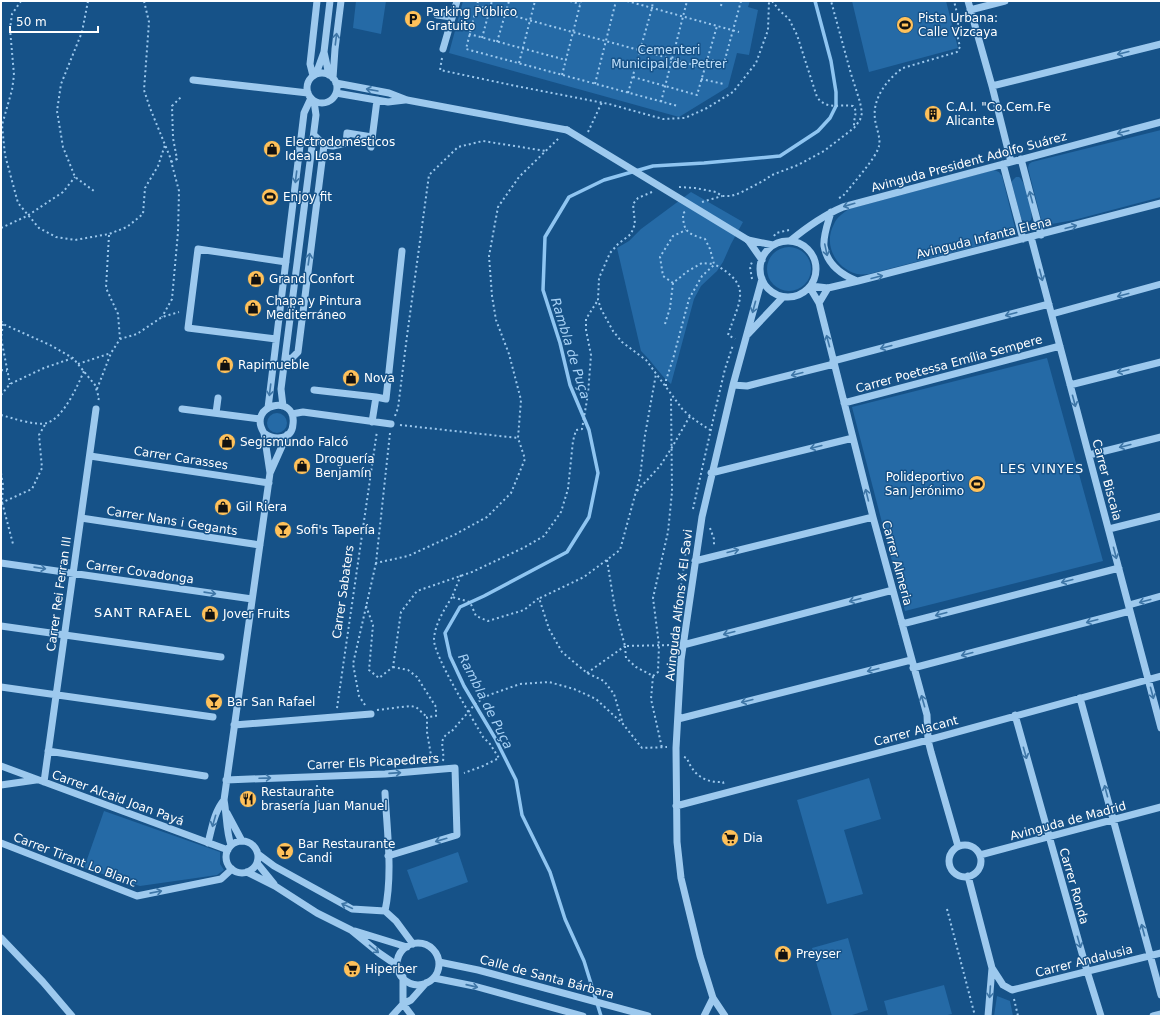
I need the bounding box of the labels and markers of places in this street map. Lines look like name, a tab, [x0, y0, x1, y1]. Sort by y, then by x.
place label: Parking Público Gratuito	[426, 5, 517, 33]
parking icon: Parking Público Gratuito	[403, 9, 423, 29]
place label: Pista Urbana: Calle Vizcaya	[918, 11, 998, 39]
sports icon: Pista Urbana: Calle Vizcaya	[895, 15, 915, 35]
place label: C.A.I. "Co.Cem.Fe Alicante	[946, 100, 1051, 128]
building icon: C.A.I. "Co.Cem.Fe Alicante	[923, 104, 943, 124]
place label: Electrodomésticos Idea Losa	[285, 135, 395, 163]
shop icon: Electrodomésticos Idea Losa	[262, 139, 282, 159]
sports icon: Enjoy fit	[260, 187, 280, 207]
place label: Enjoy fit	[283, 190, 332, 204]
shop icon: Grand Confort	[246, 269, 266, 289]
place label: Grand Confort	[269, 272, 354, 286]
place label: Chapa y Pintura Mediterráneo	[266, 294, 362, 322]
shop icon: Chapa y Pintura Mediterráneo	[243, 298, 263, 318]
shop icon: Rapimueble	[215, 355, 235, 375]
place label: Rapimueble	[238, 358, 309, 372]
shop icon: Nova	[341, 368, 361, 388]
place label: Nova	[364, 371, 395, 385]
shop icon: Segismundo Falcó	[217, 432, 237, 452]
place label: Segismundo Falcó	[240, 435, 348, 449]
place label: Droguería Benjamín	[315, 452, 374, 480]
shop icon: Droguería Benjamín	[292, 456, 312, 476]
place label: Polideportivo San Jerónimo	[885, 470, 964, 498]
sports icon: Polideportivo San Jerónimo	[967, 474, 987, 494]
shop icon: Gil Riera	[213, 497, 233, 517]
place label: Gil Riera	[236, 500, 287, 514]
bar icon: Sofi's Tapería	[273, 520, 293, 540]
place label: Sofi's Tapería	[296, 523, 375, 537]
shop icon: Jover Fruits	[200, 604, 220, 624]
place label: Jover Fruits	[222, 607, 290, 621]
bar icon: Bar San Rafael	[204, 692, 224, 712]
place label: Bar San Rafael	[227, 695, 315, 709]
place label: Restaurante brasería Juan Manuel	[261, 785, 388, 813]
restaurant icon: Restaurante brasería Juan Manuel	[238, 789, 258, 809]
supermarket icon: Dia	[720, 828, 740, 848]
place label: Dia	[743, 831, 763, 845]
place label: Bar Restaurante Candi	[298, 837, 395, 865]
bar icon: Bar Restaurante Candi	[275, 841, 295, 861]
shop icon: Preyser	[773, 944, 793, 964]
place label: Preyser	[796, 947, 841, 961]
supermarket icon: Hiperber	[342, 959, 362, 979]
place label: Hiperber	[365, 962, 417, 976]

